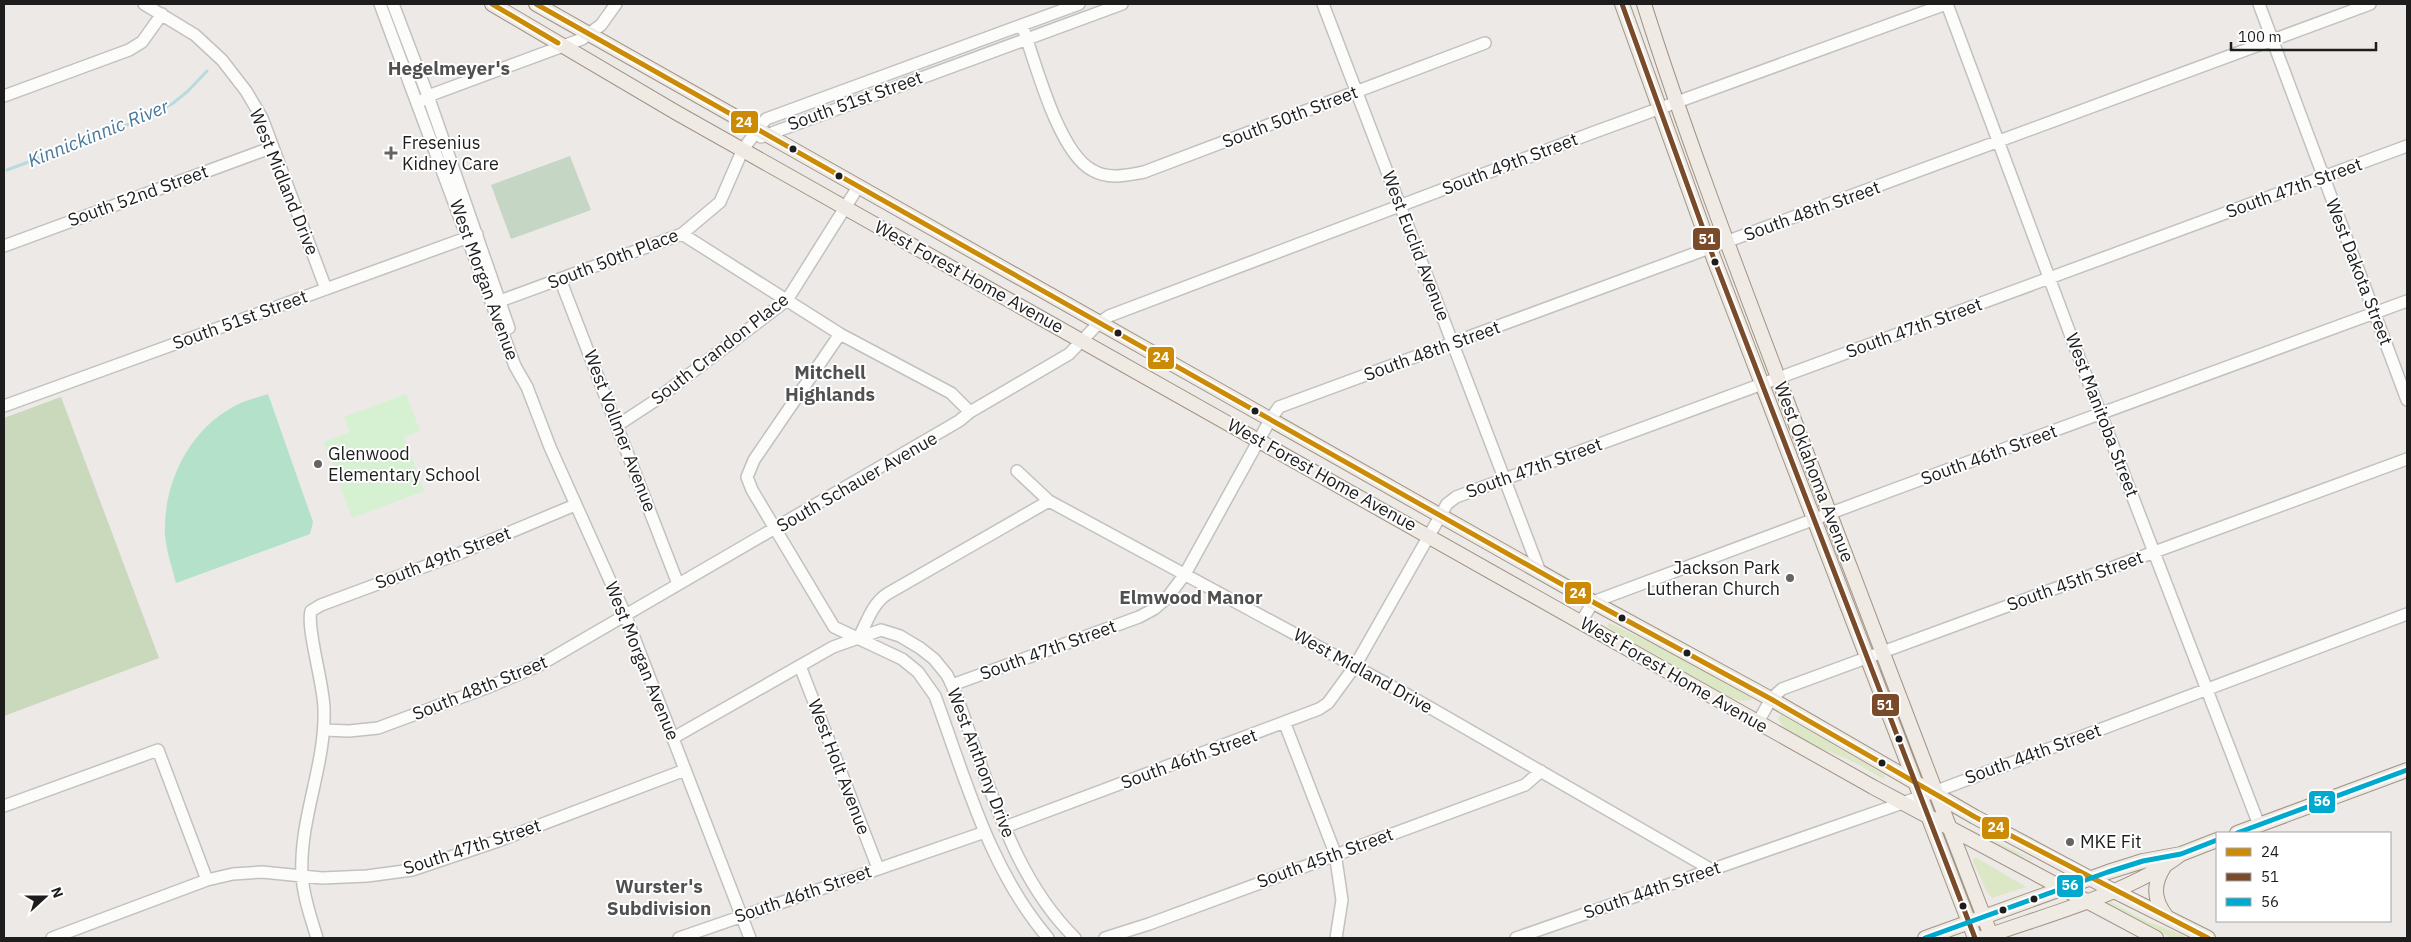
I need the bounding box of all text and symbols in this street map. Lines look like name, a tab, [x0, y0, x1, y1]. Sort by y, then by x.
scale bar	[2231, 20, 2376, 52]
text: 100 m	[2238, 27, 2282, 46]
district label: Hegelmeyer's	[388, 56, 510, 80]
street label: South 51st Street	[784, 65, 925, 136]
street label: South 50th Street	[1219, 80, 1361, 153]
water label: Kinnickinnic River	[24, 93, 173, 172]
street label: West Midland Drive	[245, 105, 324, 258]
line badge: 24	[730, 110, 759, 134]
text: 24	[736, 113, 752, 131]
street label: South 49th Street	[1439, 127, 1581, 200]
place label: Fresenius Kidney Care	[402, 131, 499, 175]
unlabelled marker	[788, 144, 798, 154]
marker: Fresenius Kidney Care	[384, 146, 398, 160]
street label: South 47th Street	[2223, 152, 2365, 223]
street label: South 52nd Street	[65, 160, 211, 232]
street label: West Euclid Avenue	[1377, 168, 1456, 324]
unlabelled marker	[834, 171, 844, 181]
street label: South 48th Street	[1741, 175, 1883, 246]
street label: West Dakota Street	[2321, 195, 2398, 348]
street label: West Morgan Avenue	[445, 196, 524, 363]
street label: West Forest Home Avenue	[871, 215, 1068, 338]
street label: South 50th Place	[544, 223, 682, 294]
line badge: 51	[1692, 227, 1721, 251]
text: 51	[1699, 230, 1716, 248]
unlabelled marker	[1710, 257, 1720, 267]
street label: South 51st Street	[169, 284, 310, 355]
street label: South Crandon Place	[646, 288, 793, 409]
street label: South 47th Street	[1843, 292, 1985, 363]
street label: South 48th Street	[1361, 315, 1503, 386]
unlabelled marker	[1113, 328, 1123, 338]
street label: West Manitoba Street	[2061, 330, 2144, 500]
line badge: 24	[1147, 346, 1175, 370]
street label: West Vollmer Avenue	[579, 347, 662, 515]
text: 24	[1153, 348, 1169, 366]
district label: Mitchell Highlands	[785, 360, 875, 406]
street label: West Oklahoma Avenue	[1769, 378, 1860, 565]
unlabelled marker	[1250, 406, 1260, 416]
street label: West Forest Home Avenue	[1224, 413, 1421, 536]
street label: South 46th Street	[1918, 419, 2060, 490]
street label: South Schauer Avenue	[772, 426, 941, 537]
street label: South 47th Street	[1463, 432, 1605, 503]
place label: Glenwood Elementary School	[328, 442, 480, 486]
marker: Glenwood Elementary School	[312, 458, 324, 470]
street label: South 49th Street	[372, 521, 514, 594]
street label: South 45th Street	[2004, 545, 2146, 616]
place label: Jackson Park Lutheran Church	[1646, 556, 1781, 600]
marker: Jackson Park Lutheran Church	[1784, 572, 1796, 584]
street label: West Morgan Avenue	[600, 578, 685, 744]
line badge: 24	[1564, 581, 1592, 605]
text: 24	[1570, 584, 1586, 602]
district label: Elmwood Manor	[1119, 585, 1263, 609]
street label: West Forest Home Avenue	[1576, 611, 1772, 738]
unlabelled marker	[1617, 613, 1627, 623]
street label: South 47th Street	[977, 614, 1119, 685]
street label: West Midland Drive	[1290, 623, 1437, 718]
unlabelled marker	[1682, 648, 1692, 658]
street label: South 48th Street	[409, 650, 551, 725]
street label: West Anthony Drive	[942, 685, 1021, 841]
line badge: 51	[1871, 693, 1900, 717]
street label: West Holt Avenue	[803, 696, 876, 838]
text: 51	[1877, 696, 1894, 714]
street label: South 44th Street	[1962, 718, 2104, 789]
street label: South 46th Street	[1118, 723, 1260, 794]
unlabelled marker	[1894, 734, 1904, 744]
unlabelled marker	[1877, 758, 1887, 768]
line badge: 56	[2308, 790, 2336, 814]
text: 56	[2314, 792, 2330, 810]
street label: South 47th Street	[400, 813, 544, 880]
line badge: 24	[1981, 816, 2010, 840]
text: 24	[1988, 818, 2004, 836]
street label: South 45th Street	[1254, 822, 1396, 893]
place label: MKE Fit	[2080, 830, 2142, 853]
legend	[2216, 832, 2391, 922]
marker: MKE Fit	[2064, 836, 2076, 848]
text: 24	[2261, 842, 2279, 861]
street label: South 44th Street	[1580, 855, 1723, 924]
street label: South 46th Street	[731, 859, 874, 928]
text: 51	[2261, 867, 2279, 886]
north arrow	[20, 872, 70, 922]
district label: Wurster's Subdivision	[607, 874, 711, 920]
line badge: 56	[2056, 874, 2084, 898]
text: 56	[2062, 876, 2078, 894]
text: N	[47, 884, 67, 900]
text: 56	[2261, 892, 2279, 911]
unlabelled marker	[2029, 894, 2039, 904]
unlabelled marker	[1958, 901, 1968, 911]
unlabelled marker	[1998, 905, 2008, 915]

